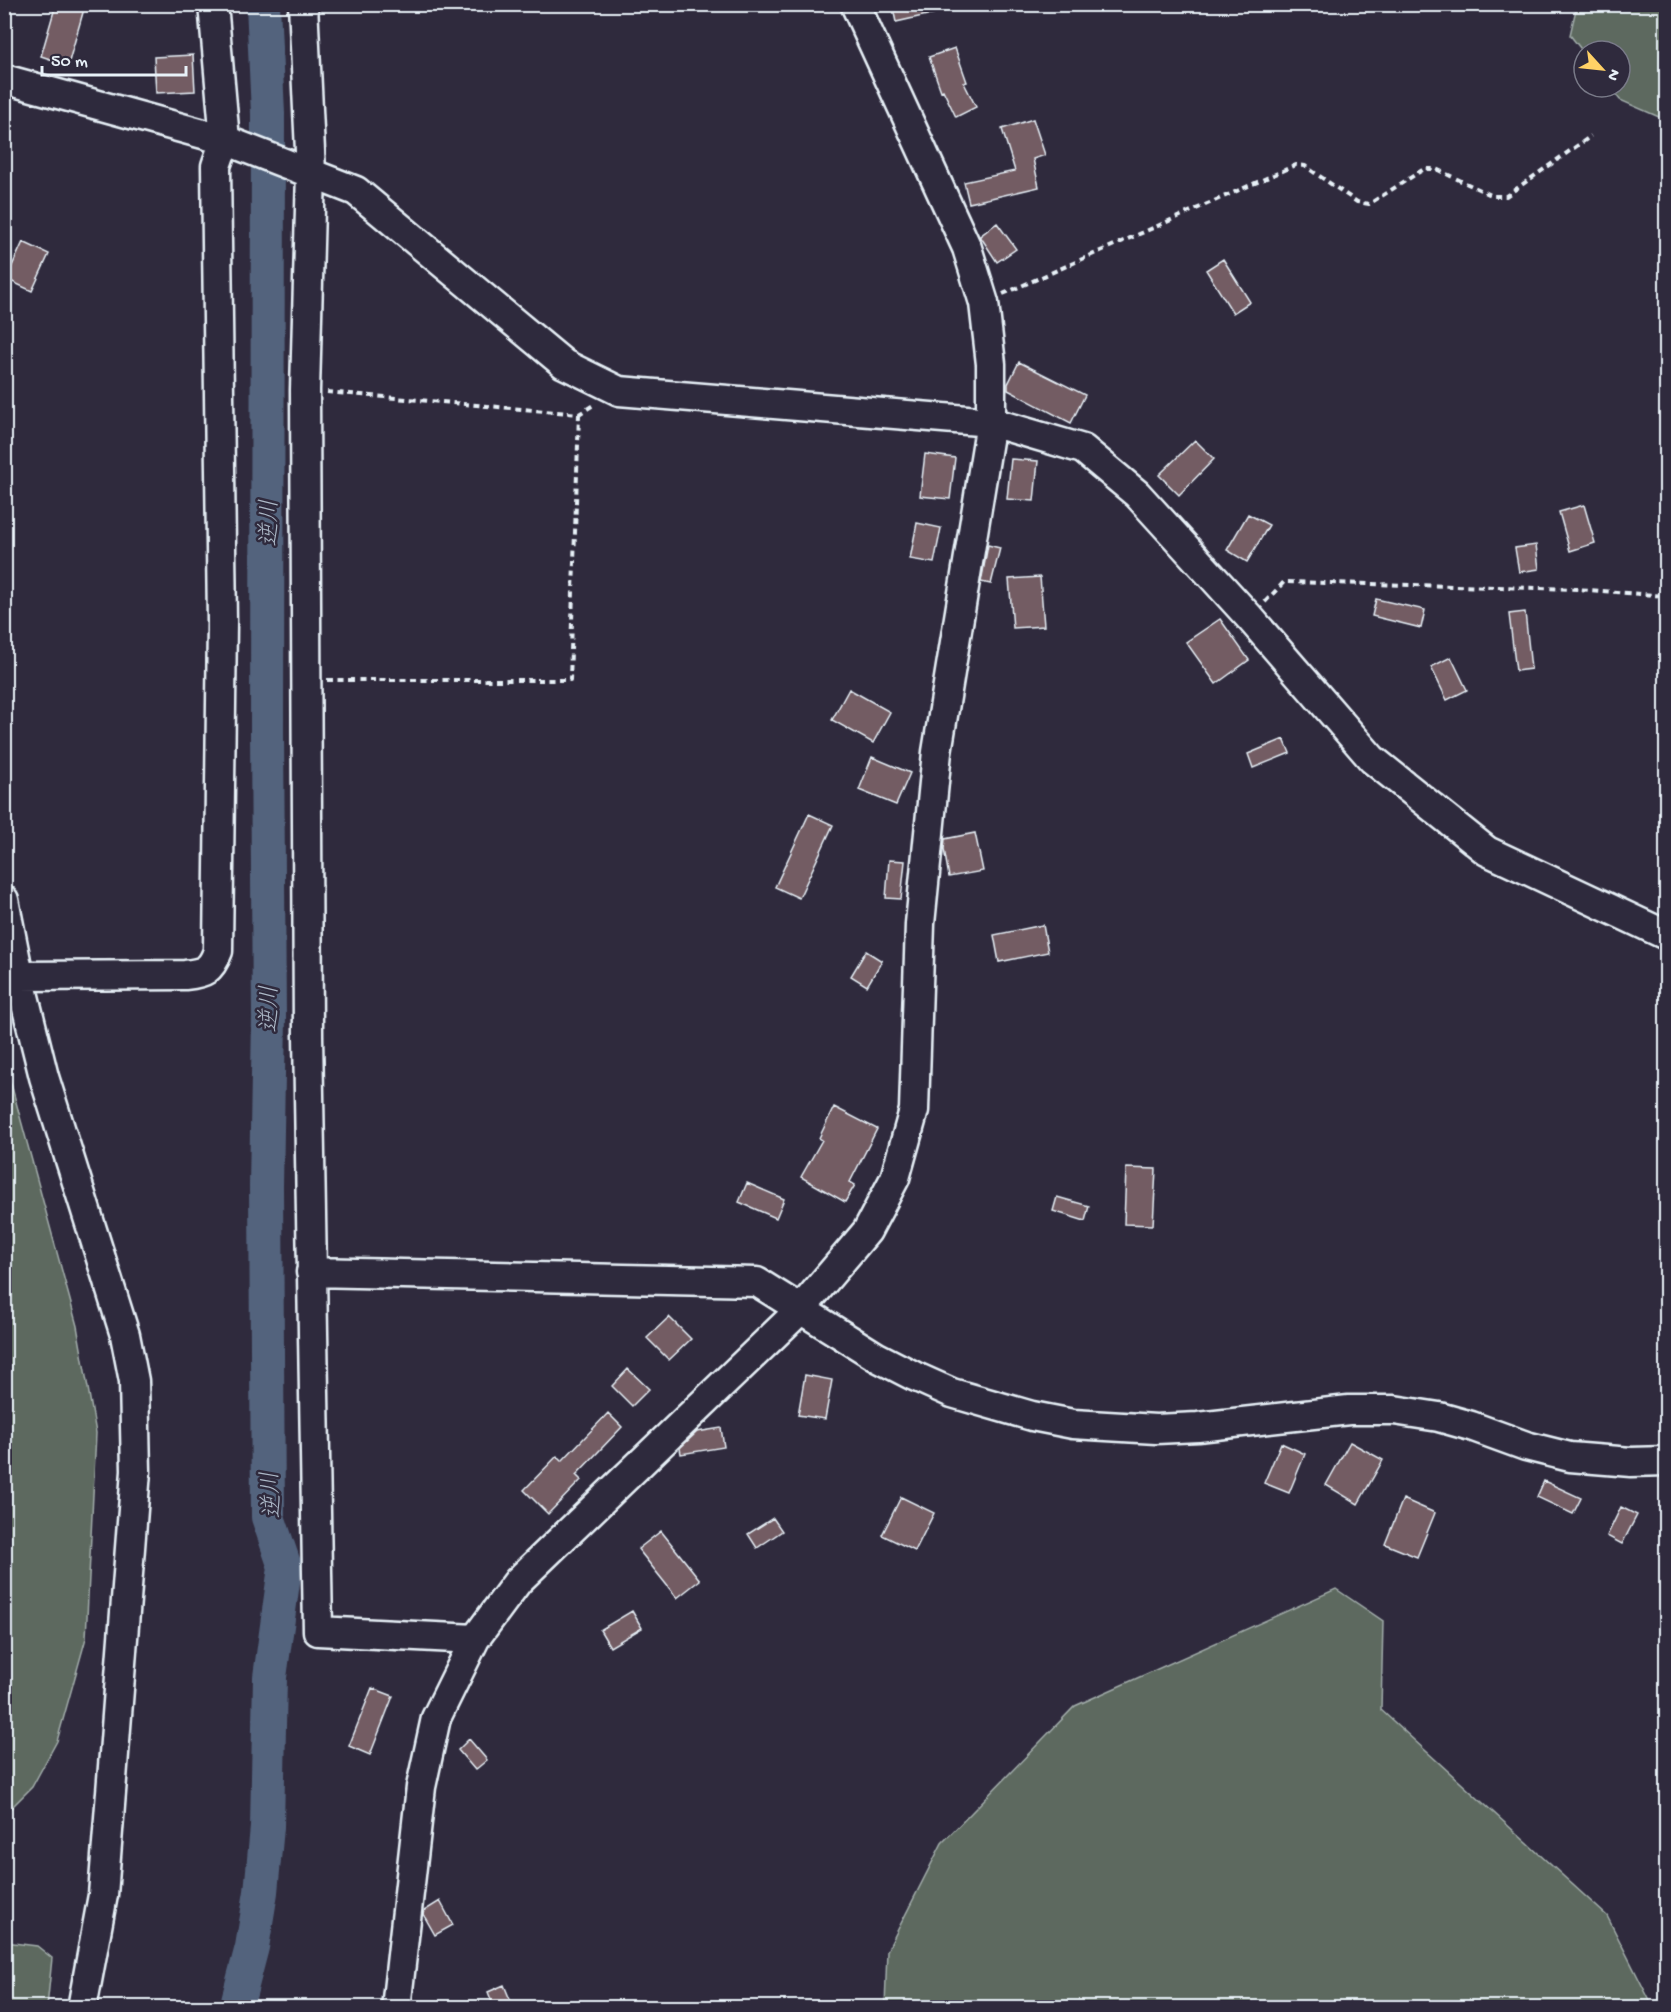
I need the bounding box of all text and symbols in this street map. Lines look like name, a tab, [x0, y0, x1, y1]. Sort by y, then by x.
scale bar	[42, 39, 186, 77]
north arrow	[1572, 39, 1632, 99]
text: 50 m	[51, 52, 88, 73]
text: N	[1601, 65, 1623, 84]
water label: 逆川	[256, 499, 286, 547]
water label: 逆川	[256, 985, 286, 1033]
water label: 逆川	[256, 1470, 290, 1520]

